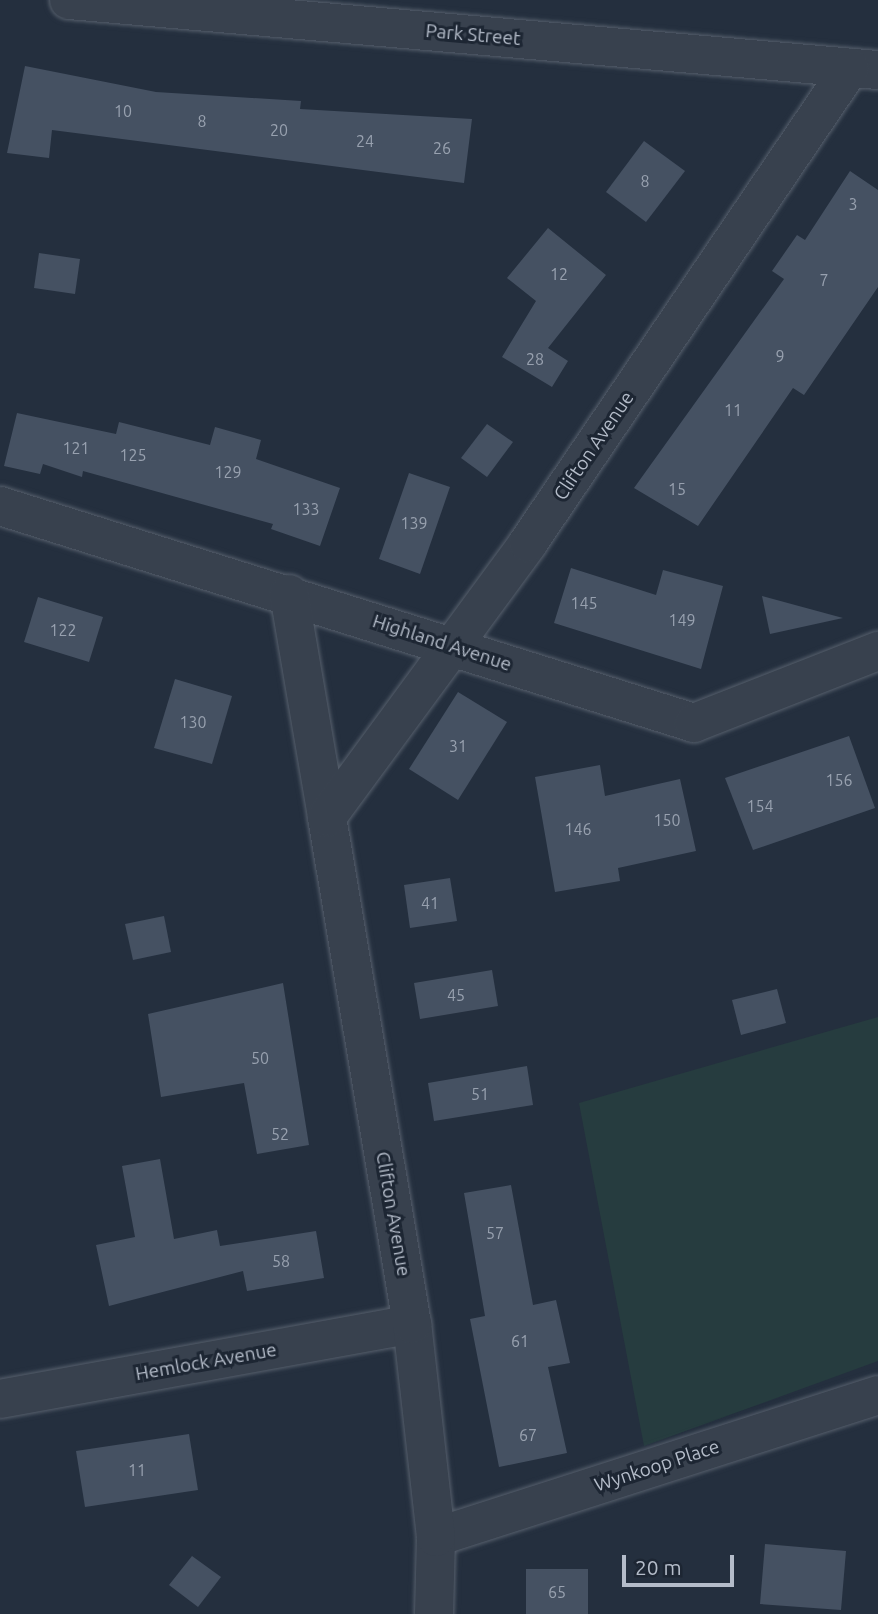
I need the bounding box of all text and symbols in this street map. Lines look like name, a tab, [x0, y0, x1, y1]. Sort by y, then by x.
street label: Park Street	[425, 19, 521, 51]
house number: 10	[114, 101, 132, 121]
house number: 8	[197, 111, 207, 131]
house number: 20	[270, 120, 288, 140]
house number: 24	[356, 131, 374, 151]
house number: 26	[433, 138, 451, 158]
house number: 8	[640, 171, 650, 191]
house number: 3	[848, 194, 858, 214]
house number: 12	[550, 264, 568, 284]
house number: 7	[819, 270, 829, 290]
house number: 9	[775, 346, 785, 366]
house number: 28	[526, 349, 544, 369]
street label: Clifton Avenue	[549, 387, 639, 505]
house number: 11	[724, 400, 742, 420]
house number: 121	[62, 438, 90, 458]
house number: 125	[119, 445, 147, 465]
house number: 129	[214, 462, 242, 482]
house number: 15	[668, 479, 686, 499]
house number: 133	[292, 499, 320, 519]
house number: 139	[400, 513, 428, 533]
house number: 145	[570, 593, 598, 613]
street label: Highland Avenue	[370, 610, 514, 676]
house number: 149	[668, 610, 696, 630]
house number: 122	[49, 620, 77, 640]
house number: 130	[179, 712, 207, 732]
house number: 31	[449, 736, 467, 756]
house number: 156	[825, 770, 853, 790]
house number: 154	[746, 796, 774, 816]
house number: 150	[653, 810, 681, 830]
house number: 146	[564, 819, 592, 839]
house number: 41	[421, 893, 439, 913]
house number: 45	[447, 985, 465, 1005]
house number: 50	[251, 1048, 269, 1068]
house number: 51	[471, 1084, 489, 1104]
house number: 52	[271, 1124, 289, 1144]
street label: Clifton Avenue	[371, 1150, 415, 1278]
house number: 57	[486, 1223, 504, 1243]
house number: 58	[272, 1251, 290, 1271]
house number: 61	[511, 1331, 529, 1351]
street label: Hemlock Avenue	[134, 1338, 278, 1386]
house number: 67	[519, 1425, 537, 1445]
street label: Wynkoop Place	[592, 1435, 722, 1497]
house number: 11	[128, 1460, 146, 1480]
scale bar	[626, 1540, 738, 1584]
text: 20 m	[635, 1555, 682, 1579]
house number: 65	[548, 1582, 566, 1602]

